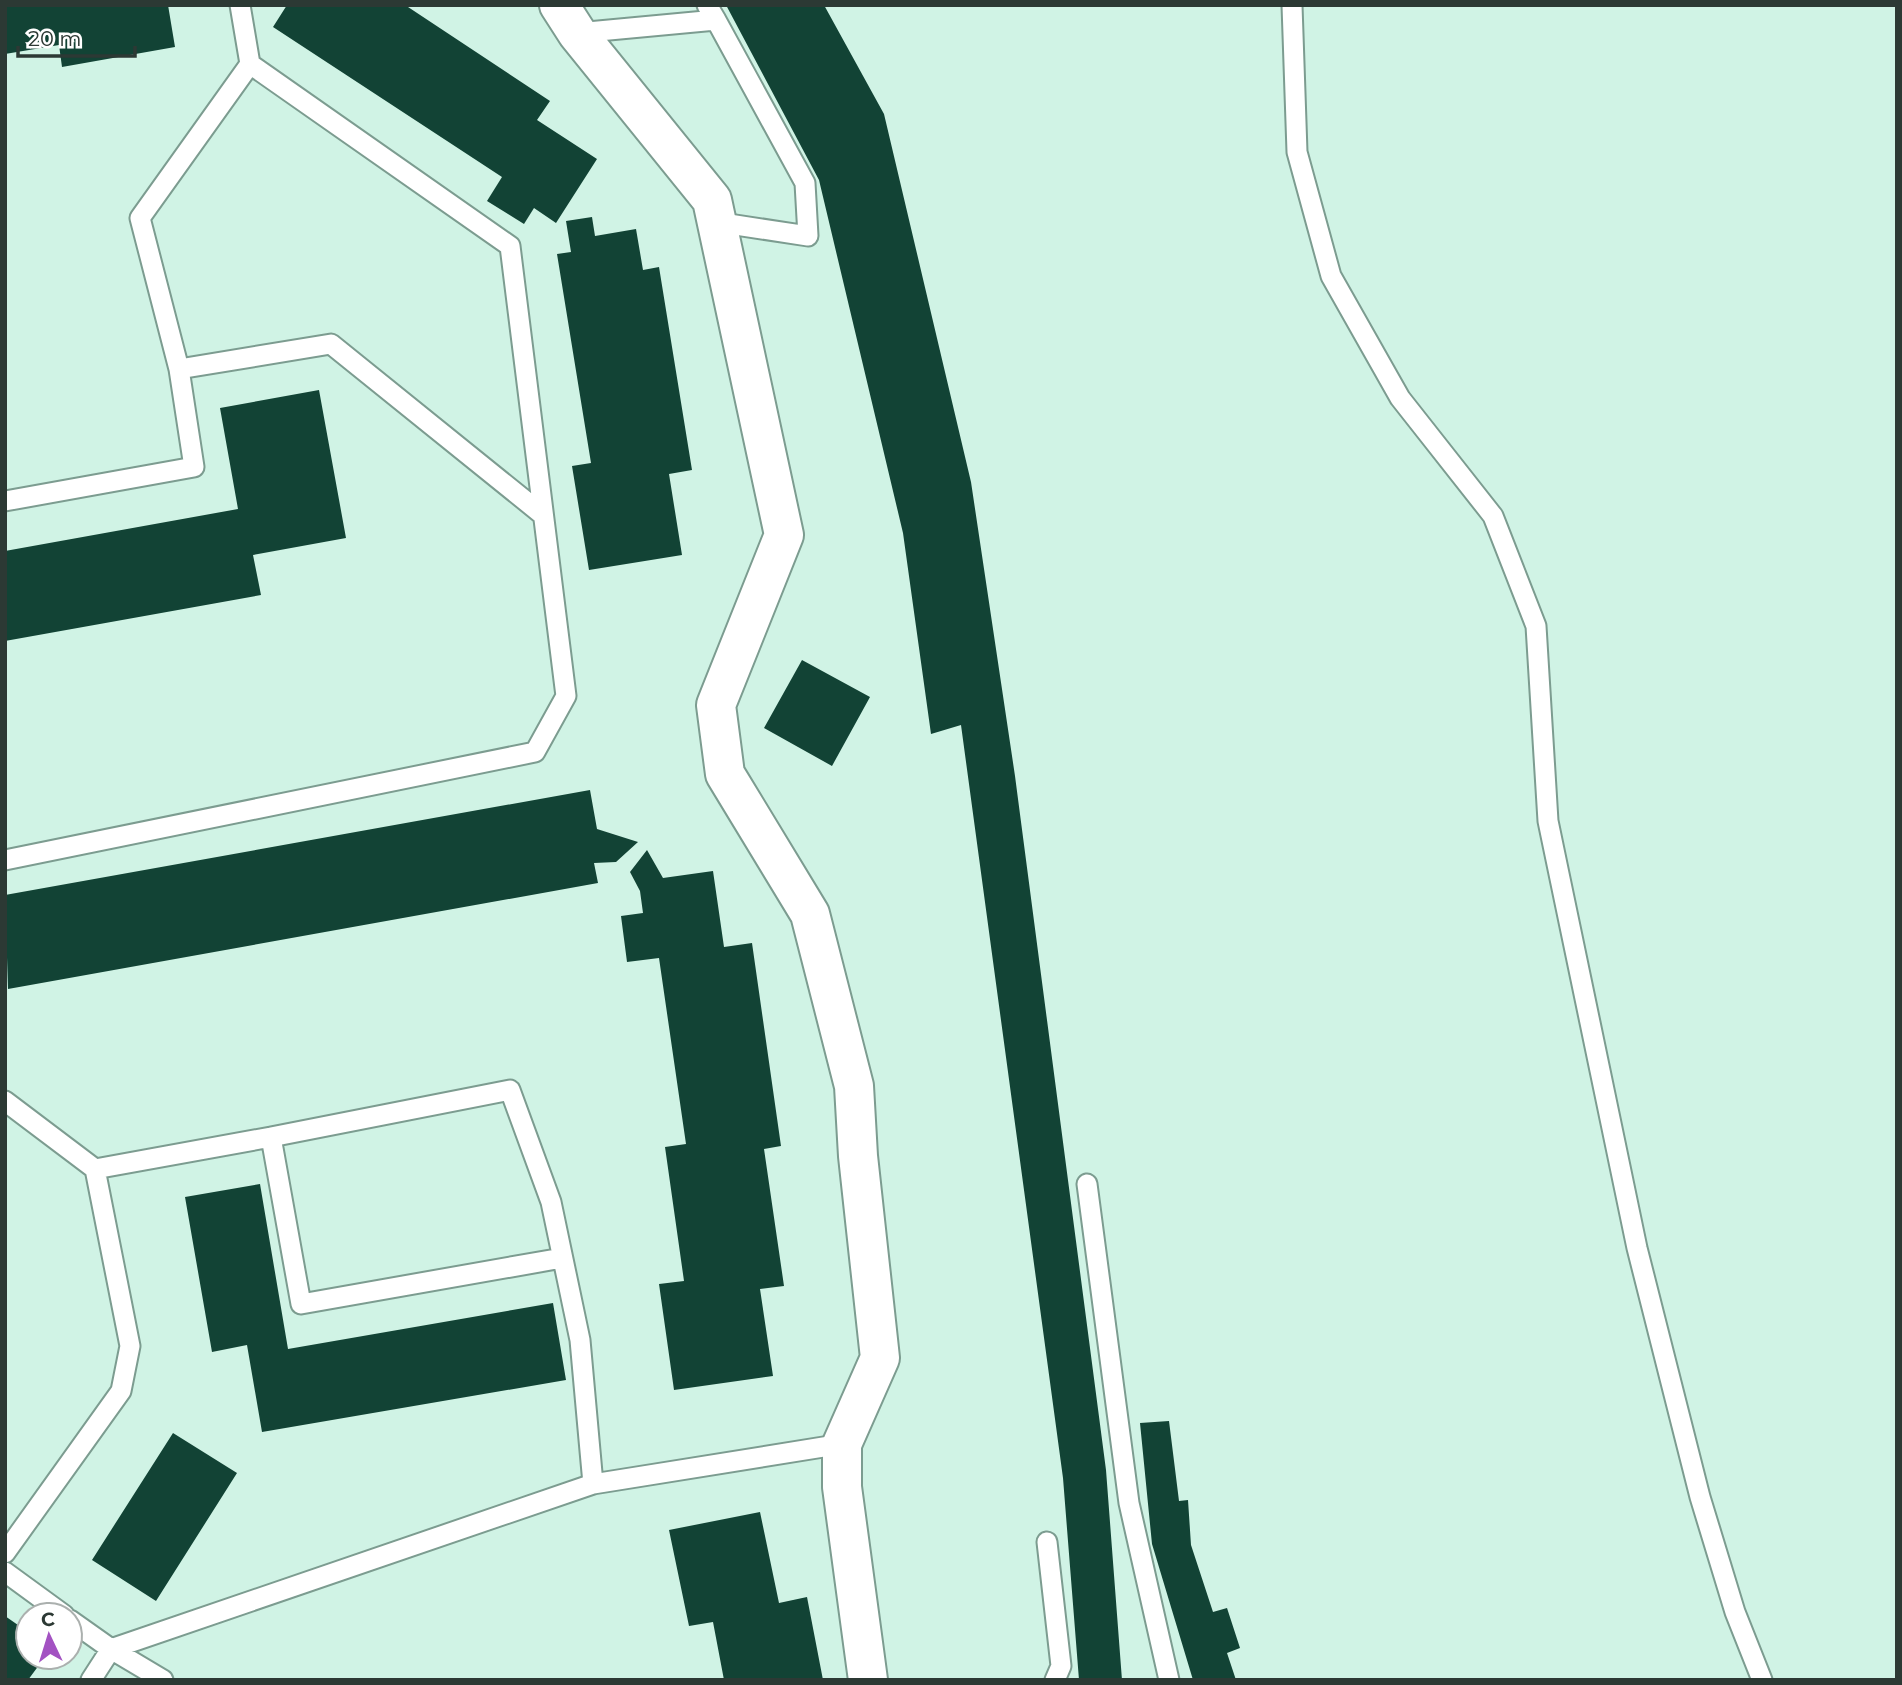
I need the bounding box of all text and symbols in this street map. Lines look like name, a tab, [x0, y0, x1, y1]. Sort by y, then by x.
scale bar	[18, 14, 135, 58]
text: 20 m	[28, 26, 82, 51]
north arrow	[14, 1601, 84, 1671]
text: С	[40, 1608, 56, 1631]

